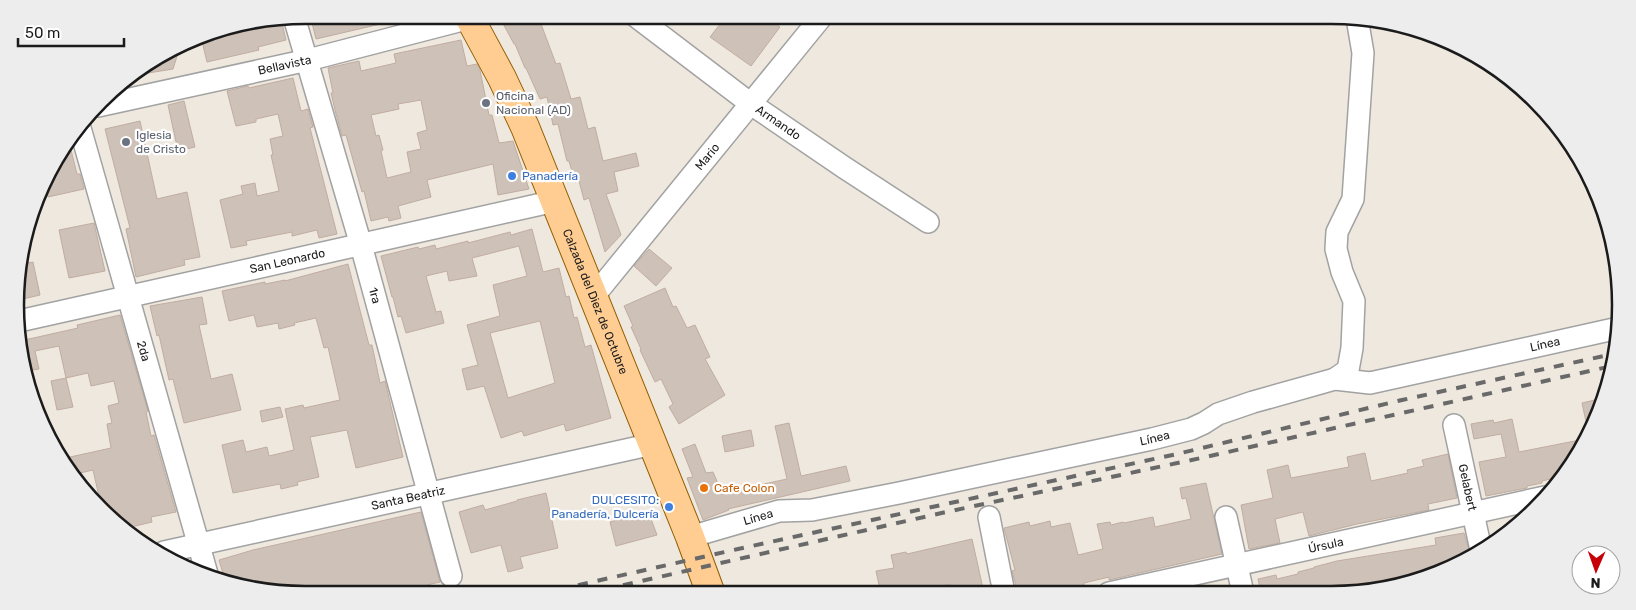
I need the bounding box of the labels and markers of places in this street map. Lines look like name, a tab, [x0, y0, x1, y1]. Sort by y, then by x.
place label: Oficina Nacional (AD)	[496, 89, 571, 117]
marker: Oficina Nacional (AD)	[480, 97, 492, 109]
place label: Iglesia de Cristo	[136, 128, 186, 156]
marker: Iglesia de Cristo	[120, 136, 132, 148]
place label: Panadería	[522, 169, 578, 183]
marker: Panadería	[506, 170, 518, 182]
place label: Cafe Colon	[714, 481, 775, 495]
marker: Cafe Colon	[698, 482, 710, 494]
place label: DULCESITO: Panadería, Dulcería	[551, 493, 659, 521]
marker: DULCESITO: Panadería, Dulcería	[663, 501, 675, 513]

